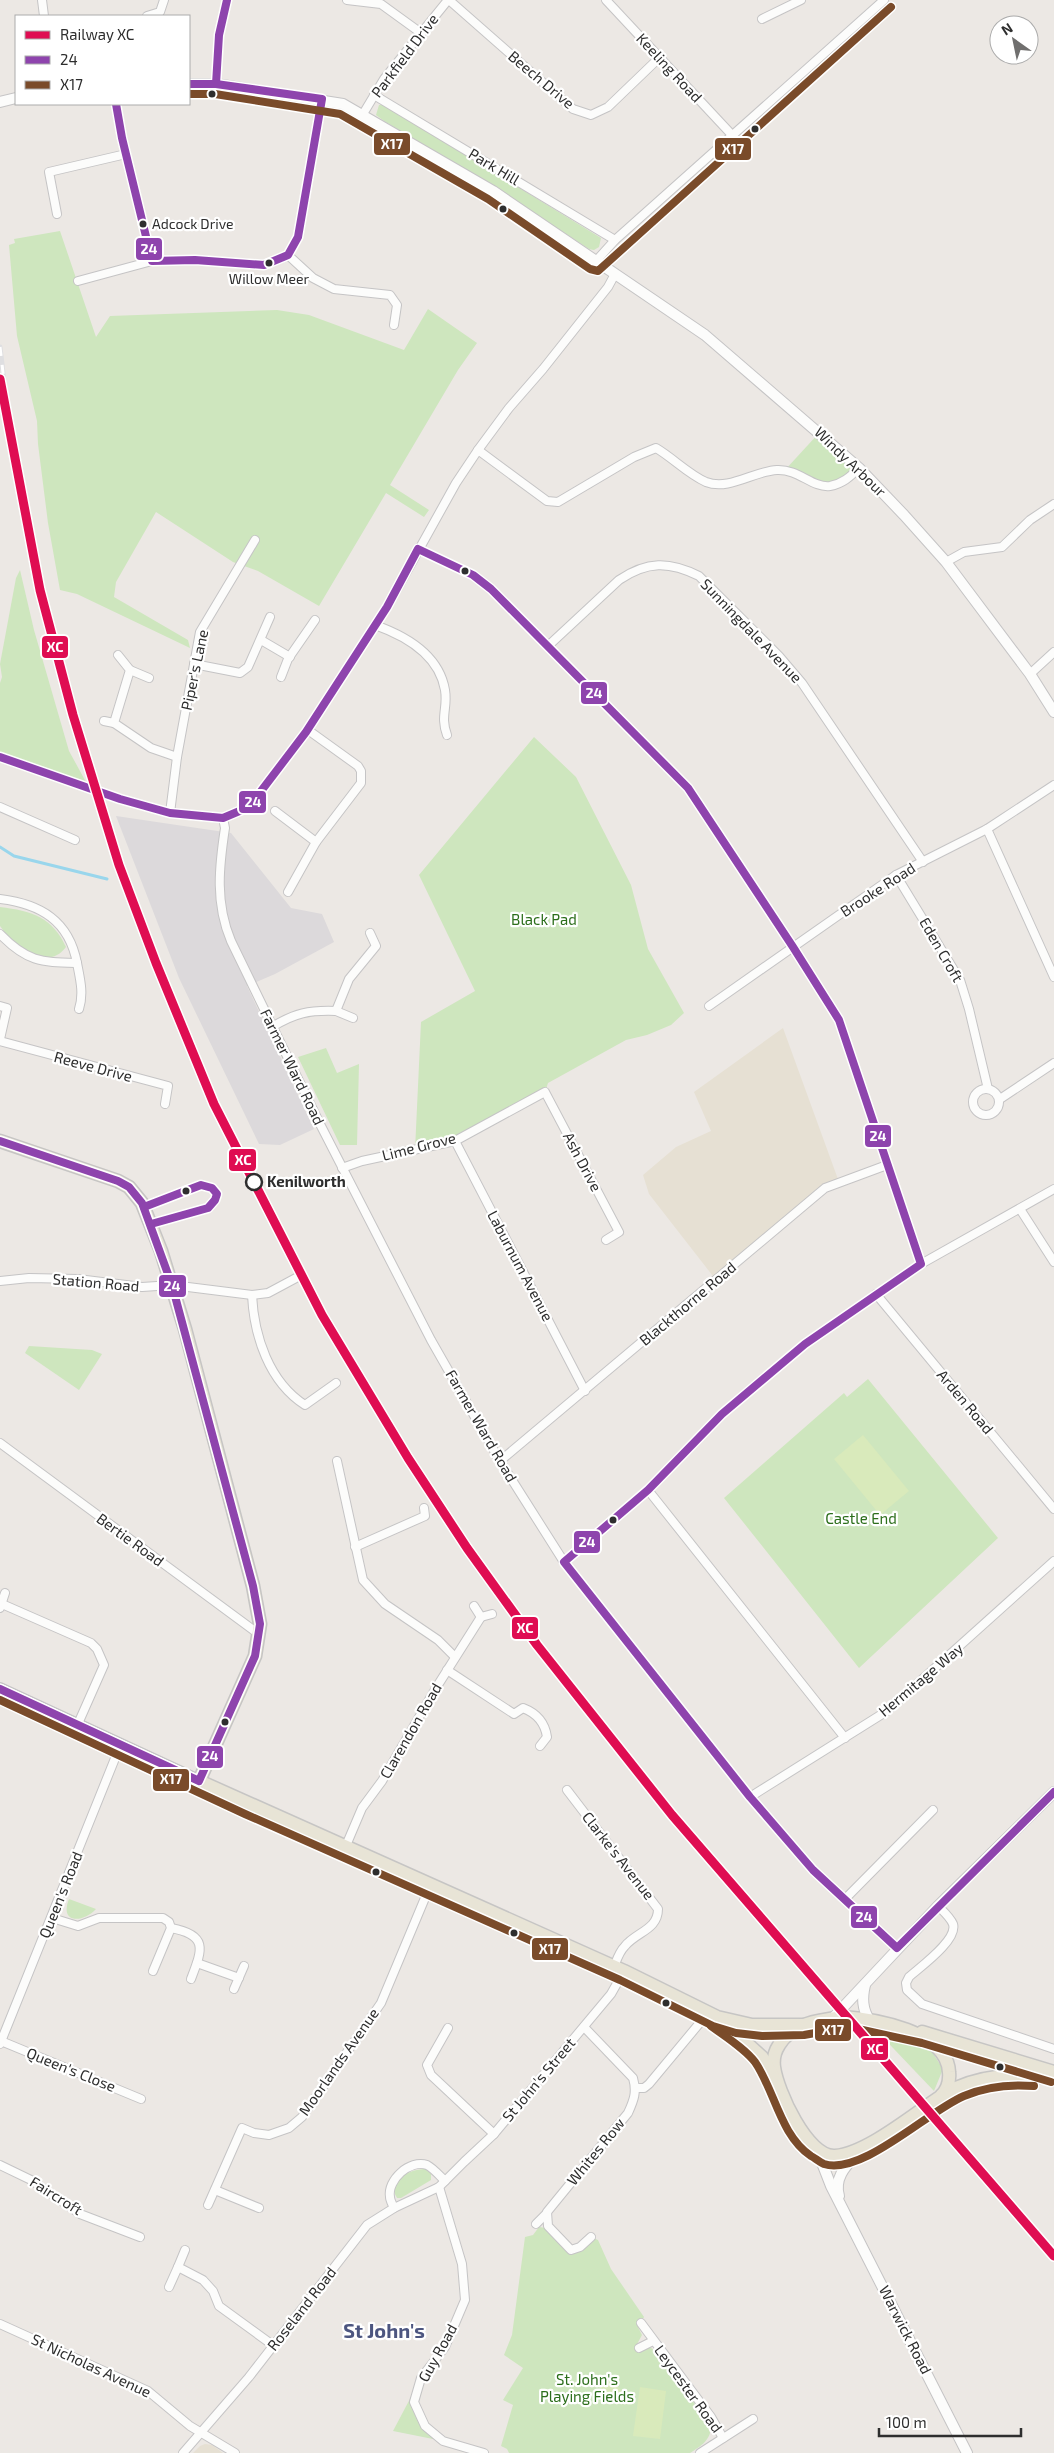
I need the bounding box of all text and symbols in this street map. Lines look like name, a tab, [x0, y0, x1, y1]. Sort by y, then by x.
street label: Parkfield Drive	[367, 10, 441, 101]
legend	[15, 15, 190, 105]
north arrow	[989, 15, 1039, 65]
text: N	[998, 19, 1016, 39]
text: Railway XC	[60, 25, 135, 43]
street label: Keeling Road	[633, 29, 706, 106]
street label: Beech Drive	[505, 46, 578, 112]
text: 24	[60, 50, 78, 68]
text: X17	[60, 75, 83, 93]
unlabelled marker	[207, 89, 217, 99]
unlabelled marker	[750, 124, 760, 134]
line badge: X17	[373, 132, 411, 156]
text: X17	[381, 135, 404, 152]
line badge: X17	[714, 137, 752, 161]
text: X17	[722, 140, 745, 157]
street label: Park Hill	[466, 144, 524, 189]
unlabelled marker	[498, 204, 508, 214]
place label: Adcock Drive	[152, 215, 234, 232]
marker: Adcock Drive	[138, 219, 148, 229]
line badge: 24	[135, 237, 163, 261]
text: 24	[140, 240, 158, 257]
marker: Willow Meer	[264, 258, 274, 268]
place label: Willow Meer	[229, 270, 310, 287]
street label: Windy Arbour	[811, 423, 890, 500]
unlabelled marker	[460, 566, 470, 576]
street label: Sunningdale Avenue	[697, 575, 806, 686]
street label: Piper's Lane	[177, 628, 211, 712]
line badge: XC	[41, 635, 69, 659]
text: XC	[47, 638, 63, 655]
line badge: 24	[580, 681, 608, 705]
text: 24	[585, 684, 603, 701]
line badge: 24	[238, 790, 267, 814]
text: 24	[244, 793, 262, 810]
street label: Brooke Road	[837, 858, 918, 920]
park label: Black Pad	[511, 910, 577, 928]
street label: Eden Croft	[916, 914, 968, 985]
street label: Farmer Ward Road	[257, 1006, 329, 1127]
street label: Reeve Drive	[52, 1047, 134, 1085]
line badge: 24	[864, 1124, 892, 1148]
text: 24	[869, 1127, 887, 1144]
street label: Lime Grove	[380, 1128, 458, 1164]
street label: Ash Drive	[560, 1129, 606, 1194]
line badge: XC	[228, 1148, 257, 1172]
text: XC	[235, 1151, 251, 1168]
place label: Kenilworth	[267, 1172, 346, 1190]
marker: Kenilworth	[245, 1173, 263, 1191]
unlabelled marker	[181, 1186, 191, 1196]
street label: Laburnum Avenue	[484, 1207, 558, 1324]
street label: Blackthorne Road	[635, 1258, 739, 1349]
street label: Station Road	[52, 1269, 140, 1295]
line badge: 24	[158, 1274, 187, 1298]
text: 24	[163, 1277, 181, 1294]
street label: Farmer Ward Road	[442, 1366, 521, 1485]
street label: Arden Road	[934, 1366, 998, 1437]
street label: Bertie Road	[93, 1509, 168, 1570]
park label: Castle End	[825, 1509, 897, 1527]
unlabelled marker	[608, 1515, 618, 1525]
line badge: 24	[573, 1530, 601, 1554]
text: 24	[578, 1533, 596, 1550]
line badge: XC	[511, 1616, 539, 1640]
text: XC	[517, 1619, 533, 1636]
street label: Hermitage Way	[874, 1639, 966, 1720]
street label: Clarendon Road	[375, 1679, 445, 1782]
unlabelled marker	[220, 1717, 230, 1727]
line badge: 24	[196, 1745, 224, 1769]
text: 24	[201, 1747, 219, 1764]
line badge: X17	[152, 1768, 190, 1792]
text: X17	[160, 1770, 183, 1787]
street label: Clarke's Avenue	[579, 1808, 659, 1903]
street label: Queen's Road	[35, 1849, 87, 1941]
unlabelled marker	[371, 1867, 381, 1877]
line badge: 24	[850, 1905, 878, 1929]
text: 24	[855, 1908, 873, 1925]
unlabelled marker	[509, 1928, 519, 1938]
line badge: X17	[531, 1937, 569, 1961]
text: X17	[539, 1940, 562, 1957]
unlabelled marker	[661, 1998, 671, 2008]
street label: Moorlands Avenue	[294, 2004, 382, 2119]
line badge: X17	[814, 2018, 852, 2042]
text: X17	[822, 2021, 845, 2038]
street label: St John's Street	[498, 2034, 579, 2125]
line badge: XC	[860, 2037, 889, 2061]
text: XC	[867, 2040, 883, 2057]
street label: Queen's Close	[24, 2043, 119, 2096]
unlabelled marker	[995, 2062, 1005, 2072]
street label: Whites Row	[563, 2114, 628, 2189]
street label: Faircroft	[27, 2172, 86, 2218]
street label: Roseland Road	[263, 2263, 339, 2354]
street label: Warwick Road	[876, 2282, 936, 2377]
district label: St John's	[343, 2318, 425, 2342]
street label: Guy Road	[414, 2320, 460, 2385]
street label: St Nicholas Avenue	[29, 2330, 154, 2401]
street label: Leycester Road	[651, 2341, 727, 2436]
park label: St. John's Playing Fields	[540, 2370, 634, 2405]
scale bar	[879, 2406, 1022, 2438]
text: 100 m	[886, 2413, 927, 2431]

